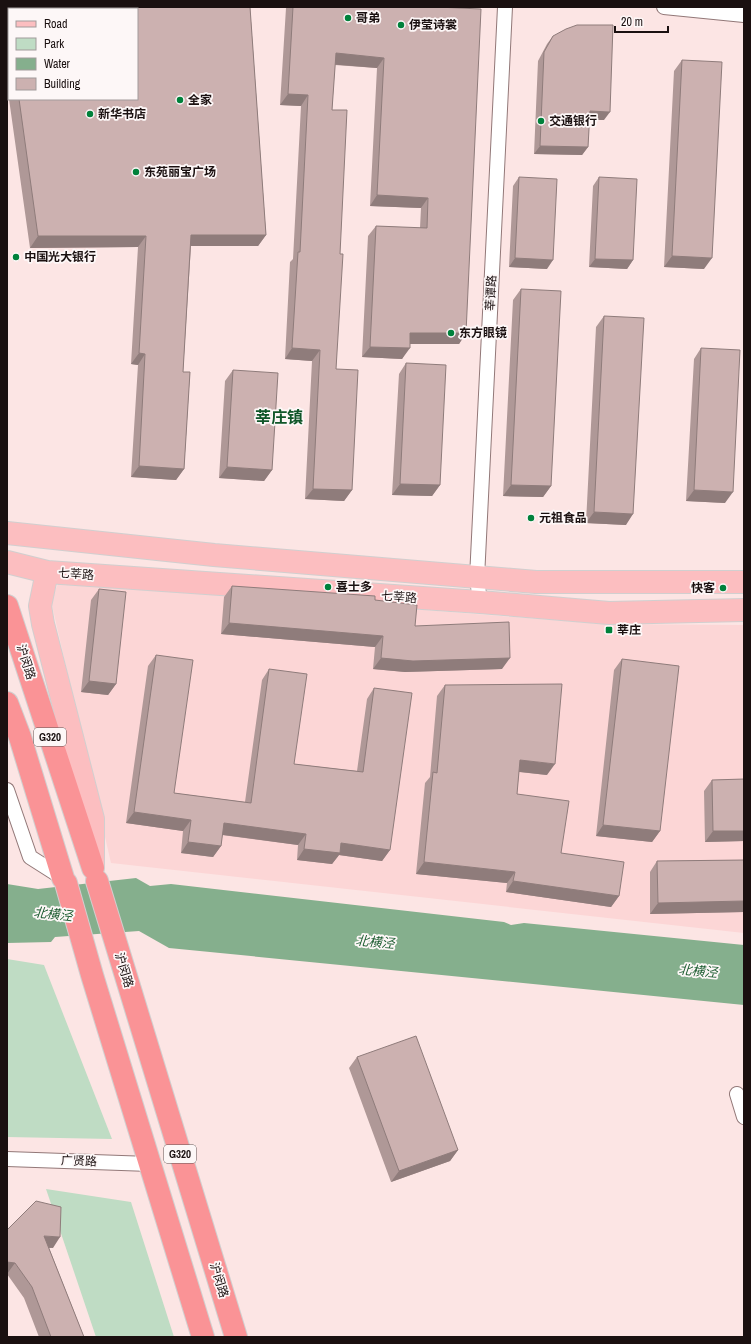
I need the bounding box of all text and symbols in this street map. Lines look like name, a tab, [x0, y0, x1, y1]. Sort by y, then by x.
legend	[8, 8, 138, 100]
scale bar	[615, 8, 668, 34]
place label: 哥弟	[356, 10, 380, 26]
marker: 哥弟	[343, 13, 353, 23]
text: 20 m	[621, 14, 643, 30]
text: Road	[44, 16, 68, 32]
place label: 伊莹诗裳	[409, 17, 457, 33]
marker: 伊莹诗裳	[396, 20, 406, 30]
text: Park	[44, 36, 64, 52]
text: Water	[44, 56, 71, 72]
text: Building	[44, 76, 81, 92]
place label: 全家	[188, 92, 212, 108]
marker: 全家	[175, 95, 185, 105]
place label: 新华书店	[98, 106, 146, 122]
marker: 新华书店	[85, 109, 95, 119]
place label: 交通银行	[549, 113, 597, 129]
marker: 交通银行	[536, 116, 546, 126]
place label: 东苑丽宝广场	[144, 164, 216, 180]
marker: 东苑丽宝广场	[131, 167, 141, 177]
place label: 中国光大银行	[24, 249, 96, 265]
marker: 中国光大银行	[11, 252, 21, 262]
street label: 莘谭路	[482, 275, 500, 311]
place label: 东方眼镜	[459, 325, 507, 341]
marker: 东方眼镜	[446, 328, 456, 338]
district label: 莘庄镇	[255, 406, 303, 428]
place label: 元祖食品	[539, 510, 587, 526]
marker: 元祖食品	[526, 513, 536, 523]
street label: 七莘路	[57, 565, 95, 583]
place label: 喜士多	[336, 579, 372, 595]
place label: 快客	[691, 580, 715, 596]
marker: 喜士多	[323, 582, 333, 592]
marker: 快客	[718, 583, 728, 593]
street label: 七莘路	[380, 588, 418, 606]
place label: 莘庄	[617, 622, 641, 638]
marker: 莘庄	[604, 625, 614, 635]
street label: 沪闵路	[13, 642, 39, 682]
road number: G320	[34, 728, 66, 746]
water label: 北横泾	[33, 904, 75, 925]
water label: 北横泾	[355, 932, 397, 952]
street label: 沪闵路	[111, 950, 137, 990]
water label: 北横泾	[678, 961, 720, 981]
road number: G320	[164, 1145, 196, 1163]
street label: 广贤路	[61, 1152, 97, 1170]
street label: 沪闵路	[206, 1260, 232, 1300]

